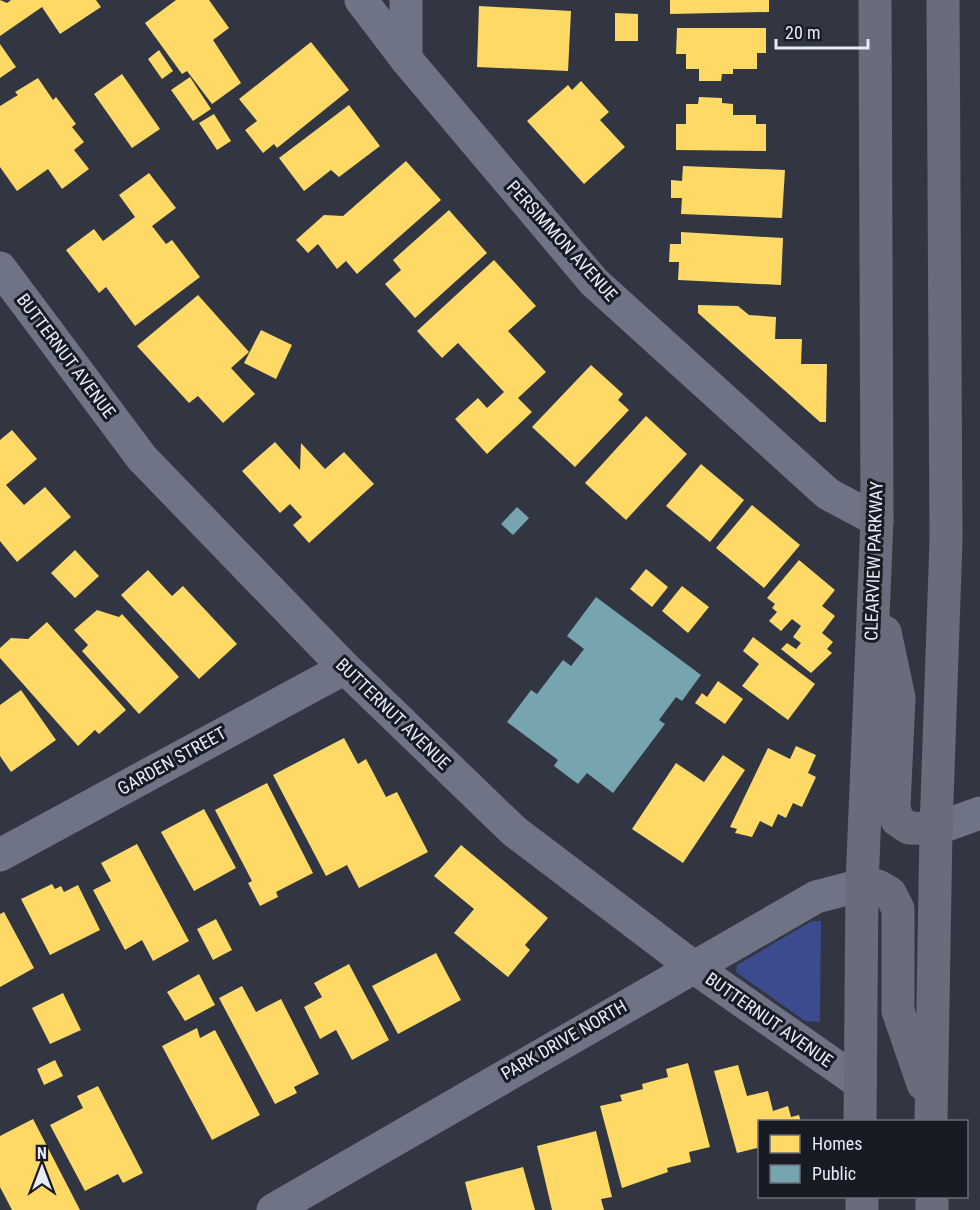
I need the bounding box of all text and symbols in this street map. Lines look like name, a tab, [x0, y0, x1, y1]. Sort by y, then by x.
scale bar	[776, 12, 868, 50]
text: 20 m	[785, 22, 820, 43]
street label: PERSIMMON AVENUE	[503, 176, 622, 305]
street label: BUTTERNUT AVENUE	[13, 289, 120, 422]
street label: CLEARVIEW PARKWAY	[860, 480, 887, 641]
street label: BUTTERNUT AVENUE	[332, 654, 455, 774]
street label: GARDEN STREET	[114, 722, 230, 799]
street label: BUTTERNUT AVENUE	[702, 968, 837, 1071]
street label: PARK DRIVE NORTH	[497, 995, 630, 1084]
legend	[758, 1120, 968, 1198]
text: Homes	[812, 1133, 862, 1154]
north arrow	[12, 1138, 72, 1198]
text: N	[37, 1144, 47, 1163]
text: Public	[812, 1163, 856, 1184]

